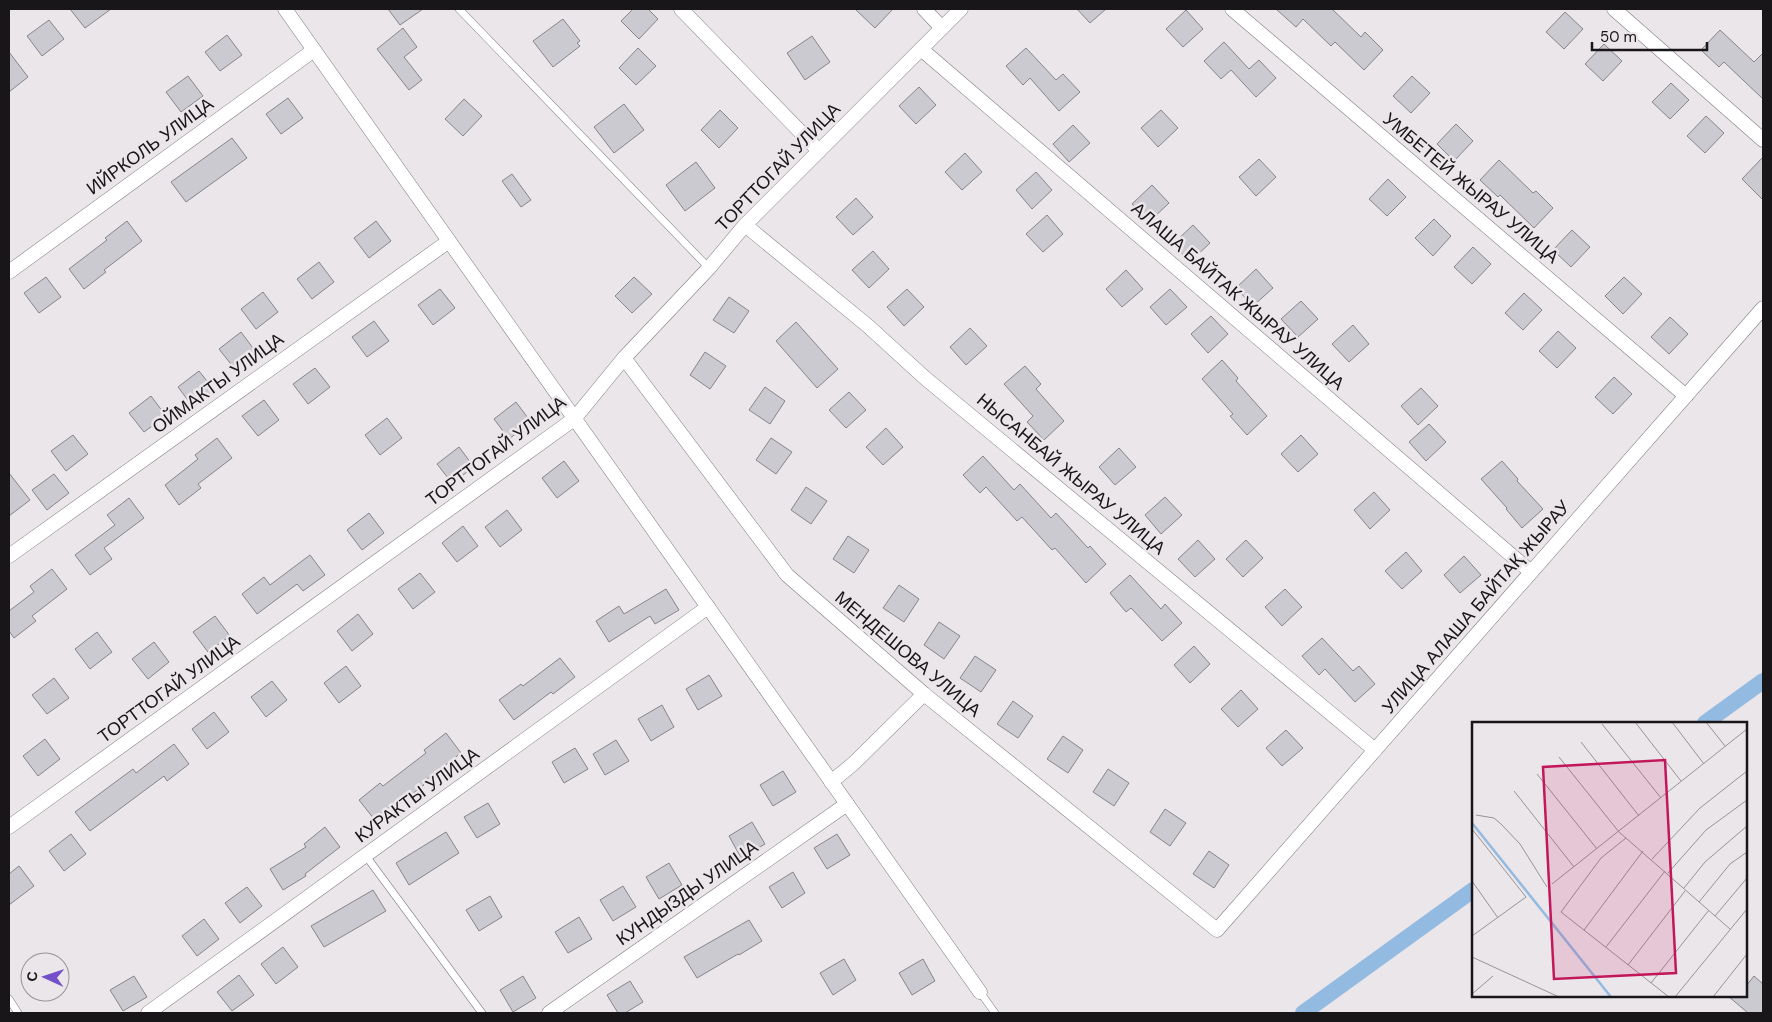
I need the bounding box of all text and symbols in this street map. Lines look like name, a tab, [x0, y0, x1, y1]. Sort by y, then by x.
scale bar	[1592, 20, 1707, 52]
text: 50 m	[1600, 27, 1637, 47]
street label: ИЙРКОЛЬ УЛИЦА	[82, 92, 218, 200]
street label: ТОРТТОГАЙ УЛИЦА	[710, 98, 846, 236]
street label: УМБЕТЕЙ ЖЫРАУ УЛИЦА	[1378, 107, 1564, 269]
street label: АЛАША БАЙТАК ЖЫРАУ УЛИЦА	[1126, 197, 1350, 395]
street label: ОЙМАКТЫ УЛИЦА	[147, 327, 289, 439]
street label: НЫСАНБАЙ ЖЫРАУ УЛИЦА	[972, 388, 1170, 560]
street label: ТОРТТОГАЙ УЛИЦА	[421, 390, 571, 512]
street label: УЛИЦА АЛАША БАЙТАҚ ЖЫРАУ	[1377, 495, 1576, 719]
street label: МЕНДЕШОВА УЛИЦА	[830, 586, 986, 722]
street label: ТОРТТОГАЙ УЛИЦА	[93, 629, 245, 749]
inset map	[1472, 722, 1747, 997]
street label: КУРАКТЫ УЛИЦА	[350, 742, 484, 848]
street label: КУНДЫЗДЫ УЛИЦА	[611, 835, 763, 951]
north arrow	[20, 952, 70, 1002]
text: С	[23, 971, 41, 982]

